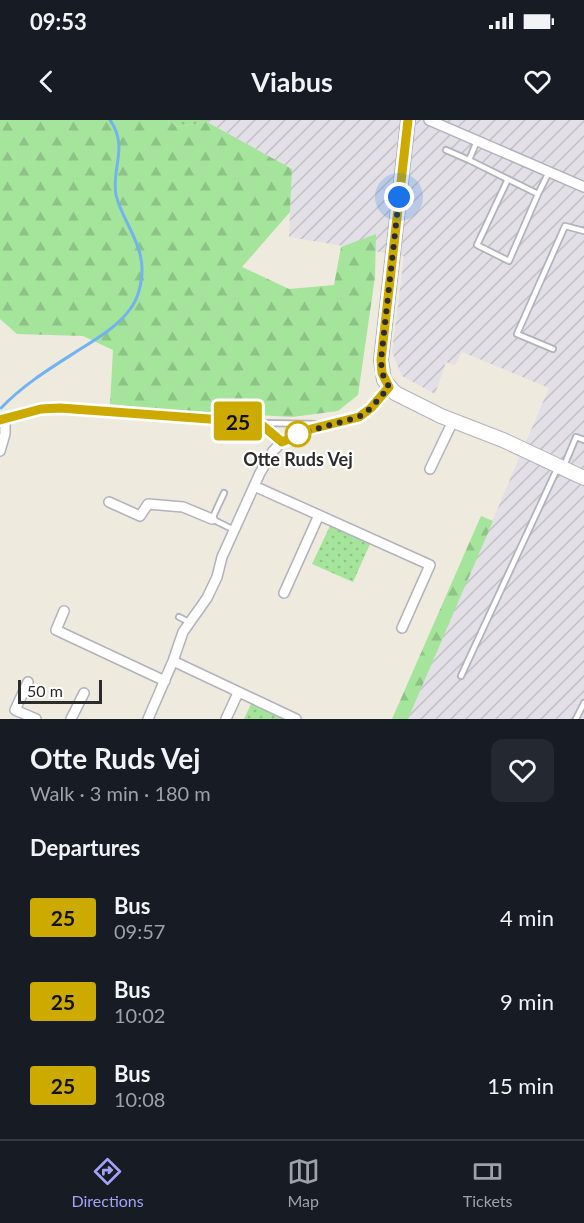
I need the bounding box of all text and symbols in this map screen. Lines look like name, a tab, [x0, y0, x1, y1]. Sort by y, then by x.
text: 09:53	[30, 8, 87, 35]
icon: back	[30, 65, 63, 98]
text: Viabus	[251, 65, 333, 98]
icon: heart	[521, 65, 554, 98]
your location	[384, 182, 414, 212]
line badge: 25	[211, 402, 265, 440]
text: 25	[226, 409, 250, 434]
marker: Otte Ruds Vej	[285, 421, 311, 447]
place label: Otte Ruds Vej	[243, 448, 353, 470]
scale bar	[18, 677, 102, 704]
text: 50 m	[27, 681, 63, 700]
button: heart	[491, 739, 554, 802]
text: Otte Ruds Vej	[30, 741, 200, 775]
text: Walk · 3 min · 180 m	[30, 781, 211, 805]
text: Departures	[30, 834, 140, 861]
text: Bus	[114, 892, 150, 919]
text: 4 min	[500, 904, 554, 931]
text: 25	[51, 905, 75, 930]
text: 09:57	[114, 919, 165, 943]
text: Bus	[114, 976, 150, 1003]
text: 9 min	[500, 988, 554, 1015]
text: 25	[51, 989, 75, 1014]
text: 10:02	[114, 1003, 165, 1027]
text: Bus	[114, 1060, 150, 1087]
text: 15 min	[487, 1072, 554, 1099]
text: 25	[51, 1073, 75, 1098]
text: 10:08	[114, 1087, 165, 1111]
tab: Directions	[72, 1155, 144, 1210]
tab: Map	[287, 1155, 320, 1210]
tab: Tickets	[463, 1155, 512, 1210]

